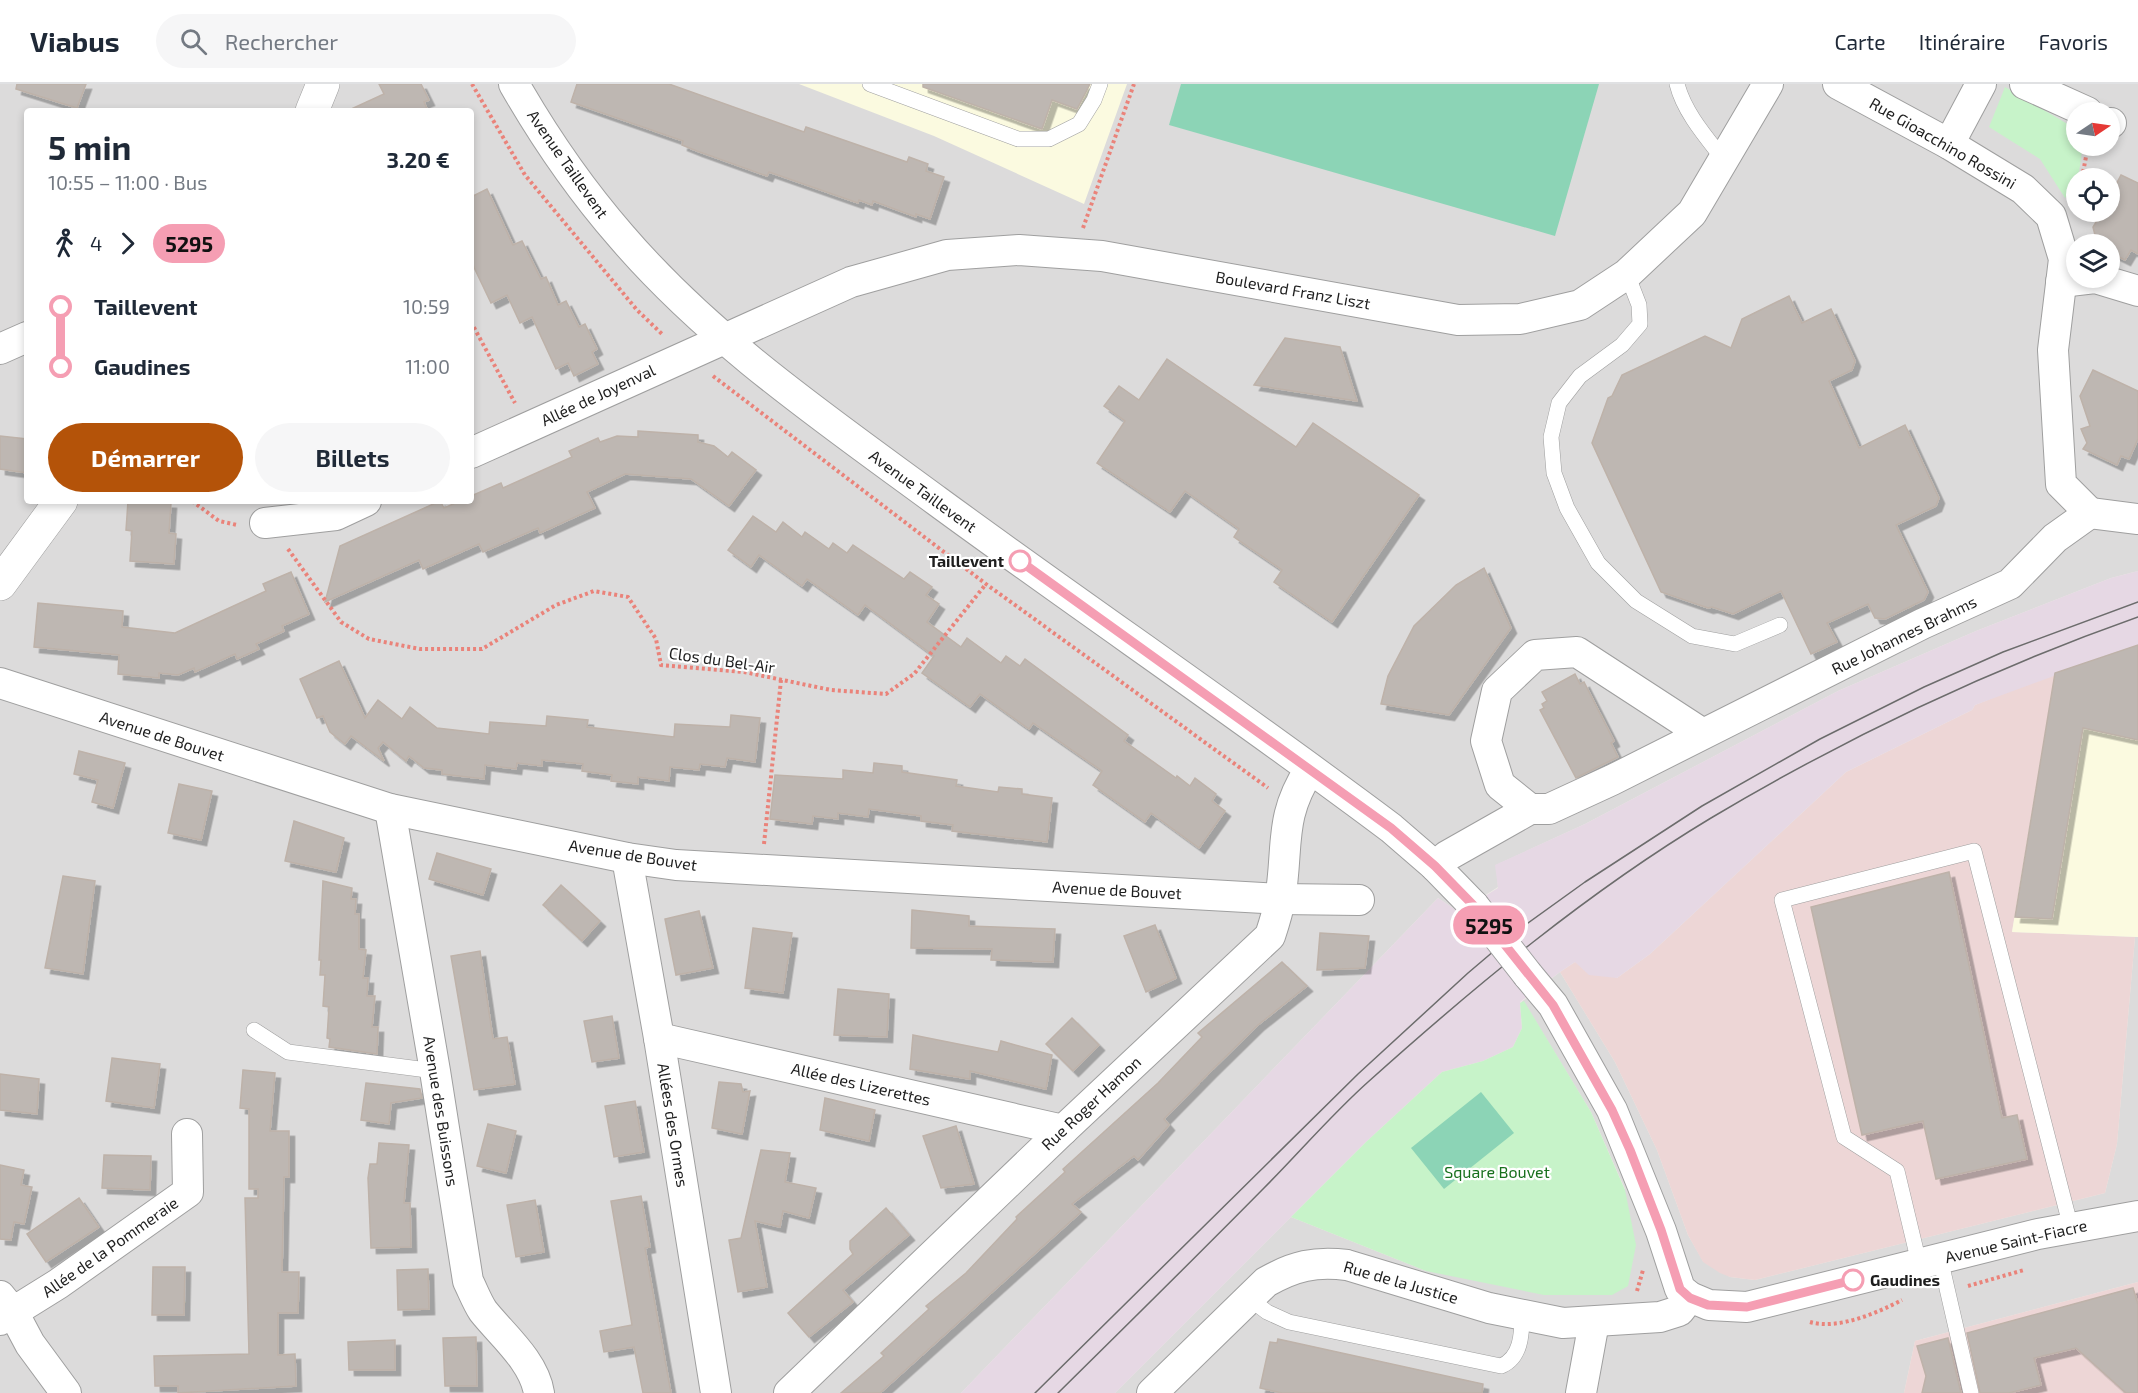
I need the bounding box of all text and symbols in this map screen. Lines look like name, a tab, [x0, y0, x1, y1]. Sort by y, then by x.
search box	[156, 14, 576, 68]
text: Viabus	[30, 24, 120, 58]
icon: search	[177, 25, 210, 58]
text: Rechercher	[225, 28, 338, 54]
text: Carte	[1834, 29, 1886, 54]
text: Itinéraire	[1919, 29, 2005, 54]
text: Favoris	[2038, 29, 2108, 54]
street label: Rue Gioacchino Rossini	[1867, 93, 2020, 192]
north arrow	[2066, 102, 2120, 156]
map controls	[2066, 102, 2120, 288]
street label: Avenue Taillevent	[524, 106, 613, 221]
text: 5 min	[48, 127, 131, 167]
text: 3.20 €	[387, 146, 450, 172]
button: locate	[2066, 168, 2120, 222]
text: 10:55 – 11:00 · Bus	[48, 170, 207, 194]
icon: walk	[48, 227, 81, 260]
icon: forward	[111, 227, 144, 260]
text: 4	[90, 231, 102, 255]
text: 5295	[165, 231, 213, 256]
button: layers	[2066, 234, 2120, 288]
street label: Boulevard Franz Liszt	[1214, 267, 1372, 312]
text: Taillevent	[94, 293, 198, 319]
text: 10:59	[403, 294, 450, 318]
text: Gaudines	[94, 353, 190, 379]
text: 11:00	[405, 354, 450, 378]
street label: Allée de Joyenval	[538, 360, 658, 429]
button: Démarrer	[48, 423, 243, 492]
button: Billets	[255, 423, 450, 492]
street label: Avenue Taillevent	[866, 445, 981, 536]
marker: Taillevent	[1009, 550, 1031, 572]
place label: Taillevent	[929, 551, 1004, 570]
street label: Rue Johannes Brahms	[1828, 591, 1979, 678]
street label: Clos du Bel-Air	[668, 643, 777, 676]
street label: Avenue de Bouvet	[98, 706, 227, 765]
street label: Avenue de Bouvet	[568, 835, 699, 874]
street label: Avenue de Bouvet	[1052, 877, 1182, 902]
line badge: 5295	[1447, 906, 1531, 944]
text: 5295	[1465, 913, 1513, 938]
street label: Avenue des Buissons	[420, 1034, 463, 1188]
street label: Rue Roger Hamon	[1037, 1052, 1144, 1154]
street label: Allée des Lizerettes	[790, 1058, 933, 1109]
street label: Allées des Ormes	[654, 1061, 693, 1188]
park label: Square Bouvet	[1444, 1162, 1550, 1181]
street label: Allée de la Pommeraie	[38, 1193, 181, 1301]
street label: Avenue Saint-Fiacre	[1943, 1215, 2089, 1266]
street label: Rue de la Justice	[1342, 1256, 1461, 1307]
marker: Gaudines	[1842, 1269, 1864, 1291]
place label: Gaudines	[1870, 1270, 1940, 1289]

